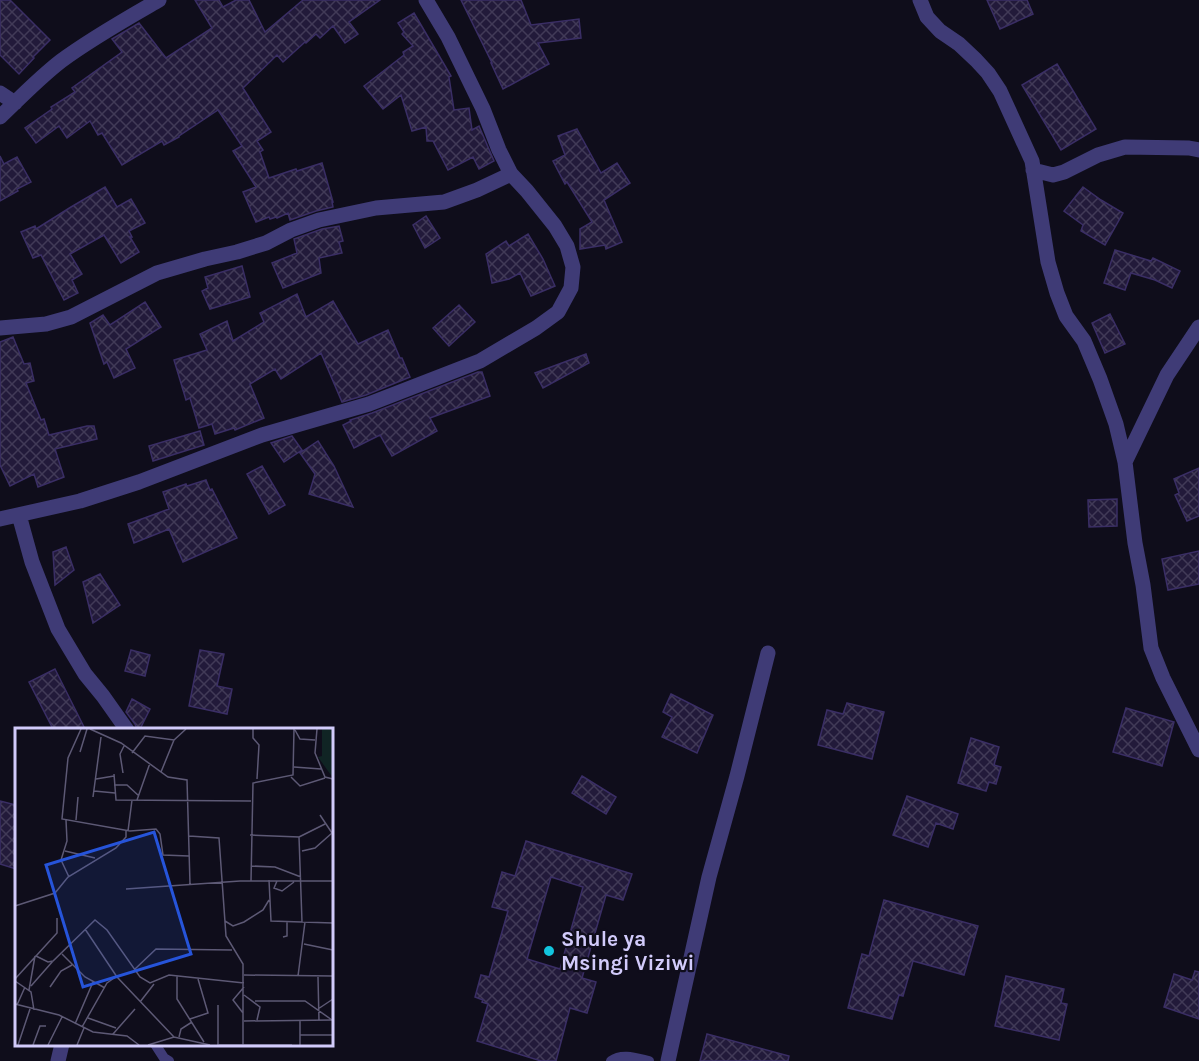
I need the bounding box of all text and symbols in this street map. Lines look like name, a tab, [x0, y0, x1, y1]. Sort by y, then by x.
inset map	[15, 728, 333, 1046]
place label: Shule ya Msingi Viziwi	[561, 927, 694, 975]
marker: Shule ya Msingi Viziwi	[542, 944, 556, 958]

